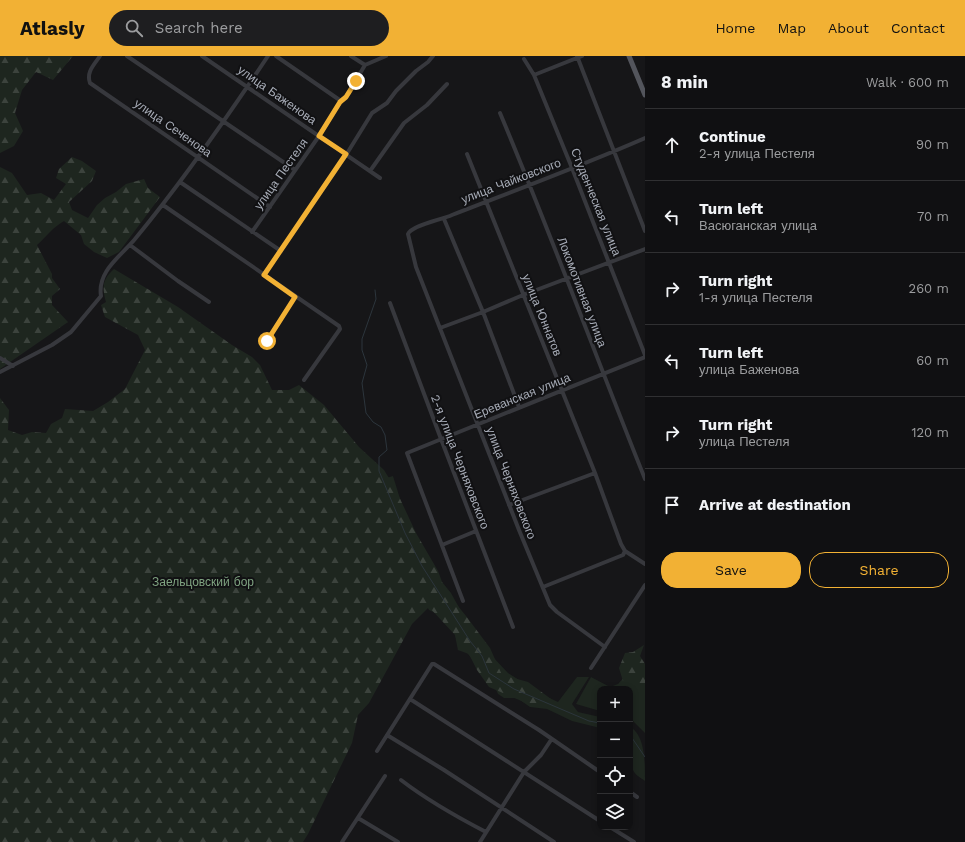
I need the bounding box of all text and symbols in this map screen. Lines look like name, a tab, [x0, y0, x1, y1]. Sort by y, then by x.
search box	[109, 10, 389, 46]
text: Atlasly	[20, 17, 85, 40]
icon: search	[123, 17, 145, 39]
text: Search here	[155, 19, 243, 37]
text: Home	[715, 20, 755, 36]
text: Map	[777, 20, 806, 36]
text: About	[828, 20, 869, 36]
text: Contact	[891, 20, 945, 36]
street label: улица Баженова	[235, 63, 319, 127]
route end	[347, 72, 365, 90]
text: 8 min	[661, 72, 708, 92]
text: Walk · 600 m	[866, 75, 949, 90]
street label: улица Сеченова	[132, 96, 215, 160]
text: Continue	[699, 128, 766, 146]
icon: ahead	[661, 134, 683, 156]
street label: улица Пестеля	[251, 136, 311, 212]
text: 90 m	[916, 137, 949, 152]
street label: Студенческая улица	[568, 146, 624, 258]
text: 2-я улица Пестеля	[699, 146, 815, 161]
street label: улица Чайковского	[459, 155, 563, 206]
text: Turn left	[699, 200, 763, 218]
icon: left	[661, 206, 683, 228]
text: 70 m	[917, 209, 949, 224]
text: Васюганская улица	[699, 218, 817, 233]
street label: Локомотивная улица	[555, 235, 610, 349]
street label: улица Юннатов	[519, 272, 565, 358]
text: Turn right	[699, 272, 772, 290]
icon: right	[661, 278, 683, 300]
text: 260 m	[909, 281, 949, 296]
text: 1-я улица Пестеля	[699, 290, 813, 305]
route start	[258, 332, 276, 350]
text: Turn left	[699, 344, 763, 362]
icon: left	[661, 350, 683, 372]
text: 60 m	[916, 353, 949, 368]
text: улица Баженова	[699, 362, 799, 377]
street label: Ереванская улица	[472, 370, 573, 422]
street label: 2-я улица Черняховского	[428, 393, 492, 531]
text: Turn right	[699, 416, 772, 434]
icon: right	[661, 422, 683, 444]
street label: улица Черняховского	[483, 425, 539, 541]
text: 120 m	[911, 425, 949, 440]
text: улица Пестеля	[699, 434, 789, 449]
icon: arrive	[661, 494, 683, 516]
text: Arrive at destination	[699, 496, 851, 514]
button: Save	[661, 552, 801, 588]
button: Share	[809, 552, 949, 588]
park label: Заельцовский бор	[152, 575, 254, 589]
map controls	[597, 686, 633, 830]
button: +	[597, 686, 633, 722]
button: −	[597, 722, 633, 758]
button: locate	[597, 758, 633, 794]
button: layers	[597, 794, 633, 830]

